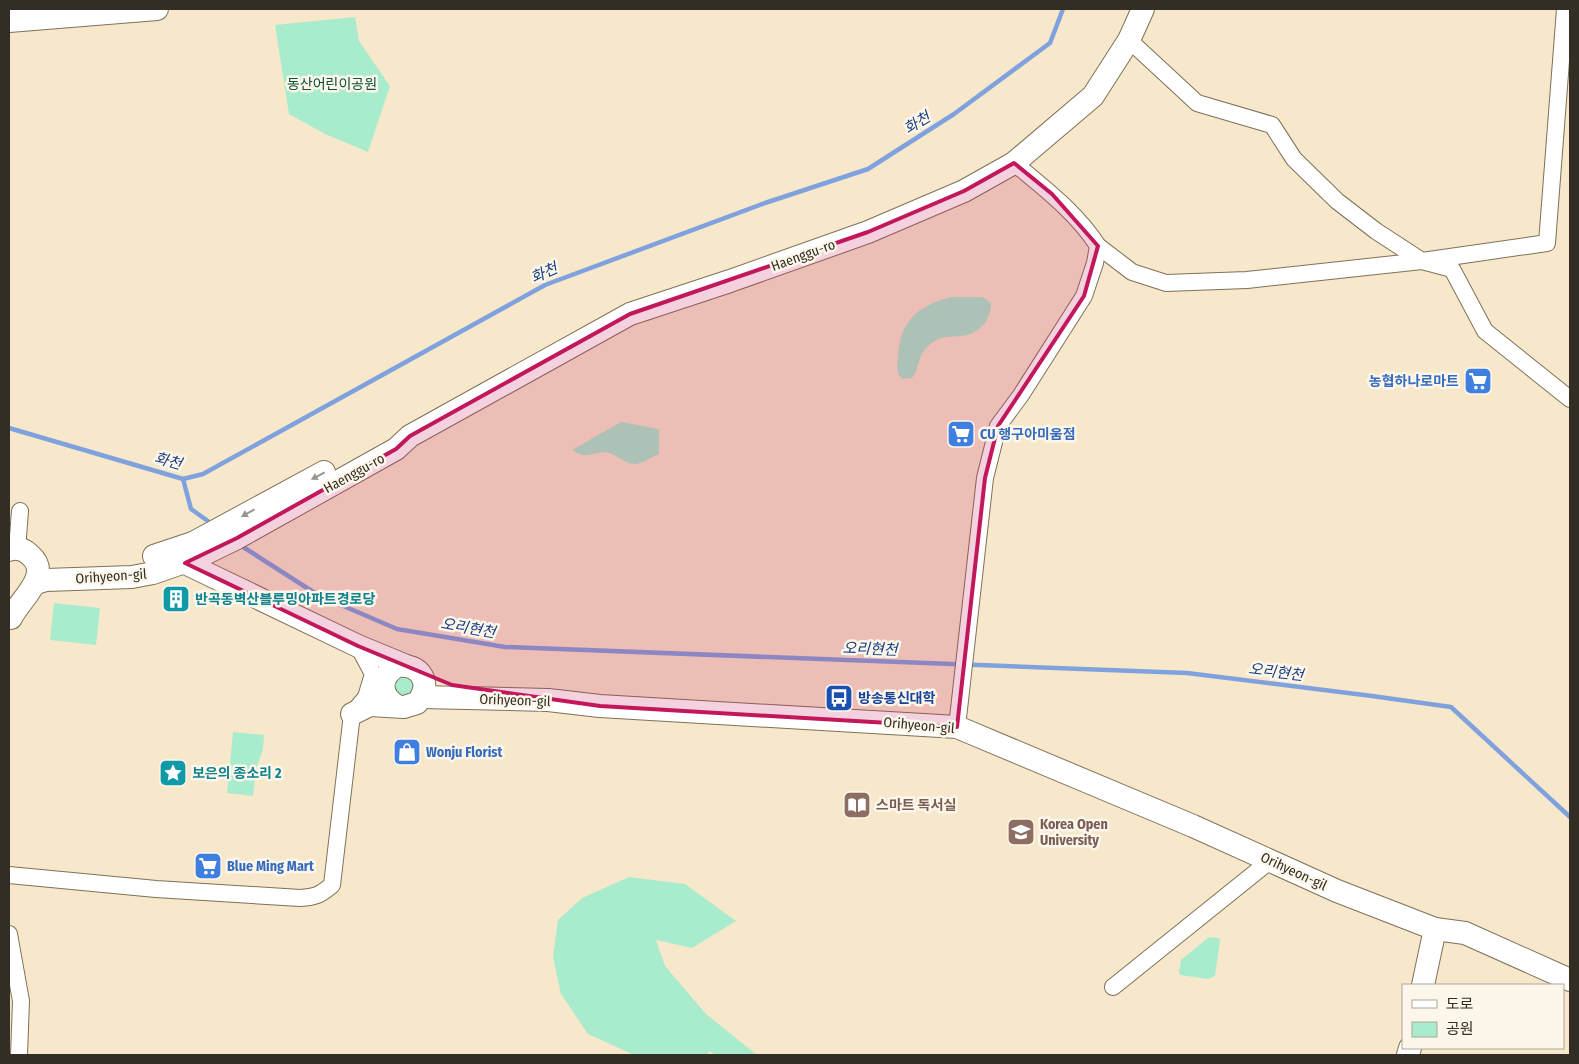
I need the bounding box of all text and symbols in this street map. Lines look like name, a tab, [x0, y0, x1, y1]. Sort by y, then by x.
park label: 동산어린이공원	[287, 76, 377, 93]
water label: 화천	[901, 107, 935, 138]
street label: Haenggu-ro	[769, 236, 838, 275]
water label: 화천	[528, 258, 562, 287]
supermarket icon: 농협하나로마트	[1463, 366, 1493, 396]
place label: 농협하나로마트	[1369, 373, 1459, 390]
supermarket icon: CU 행구아미움점	[946, 419, 976, 449]
place label: CU 행구아미움점	[980, 426, 1076, 443]
water label: 화천	[152, 449, 186, 474]
street label: Haenggu-ro	[321, 450, 388, 497]
one-way arrow	[310, 472, 325, 480]
one-way arrow	[241, 509, 254, 518]
street label: Orihyeon-gil	[75, 566, 147, 587]
building icon: 반곡동벽산블루밍아파트경로당	[161, 584, 191, 614]
place label: 반곡동벽산블루밍아파트경로당	[195, 591, 375, 608]
water label: 오리현천	[439, 614, 499, 642]
water label: 오리현천	[842, 639, 900, 659]
water label: 오리현천	[1248, 660, 1307, 685]
bus stop icon: 방송통신대학	[824, 683, 854, 713]
place label: 방송통신대학	[858, 690, 935, 707]
street label: Orihyeon-gil	[479, 691, 551, 710]
street label: Orihyeon-gil	[883, 714, 956, 737]
shop icon: Wonju Florist	[392, 737, 422, 767]
place label: Wonju Florist	[426, 744, 503, 761]
place icon: 보은의 종소리 2	[158, 758, 188, 788]
place label: 보은의 종소리 2	[192, 765, 282, 782]
library icon: 스마트 독서실	[842, 790, 872, 820]
place label: 스마트 독서실	[876, 797, 956, 814]
place label: Korea Open University	[1040, 816, 1108, 849]
school or university icon: Korea Open University	[1006, 817, 1036, 847]
street label: Orihyeon-gil	[1258, 849, 1330, 894]
supermarket icon: Blue Ming Mart	[193, 851, 223, 881]
place label: Blue Ming Mart	[227, 858, 315, 875]
legend	[1402, 984, 1564, 1049]
text: 도로	[1446, 995, 1474, 1013]
text: 공원	[1446, 1020, 1474, 1038]

